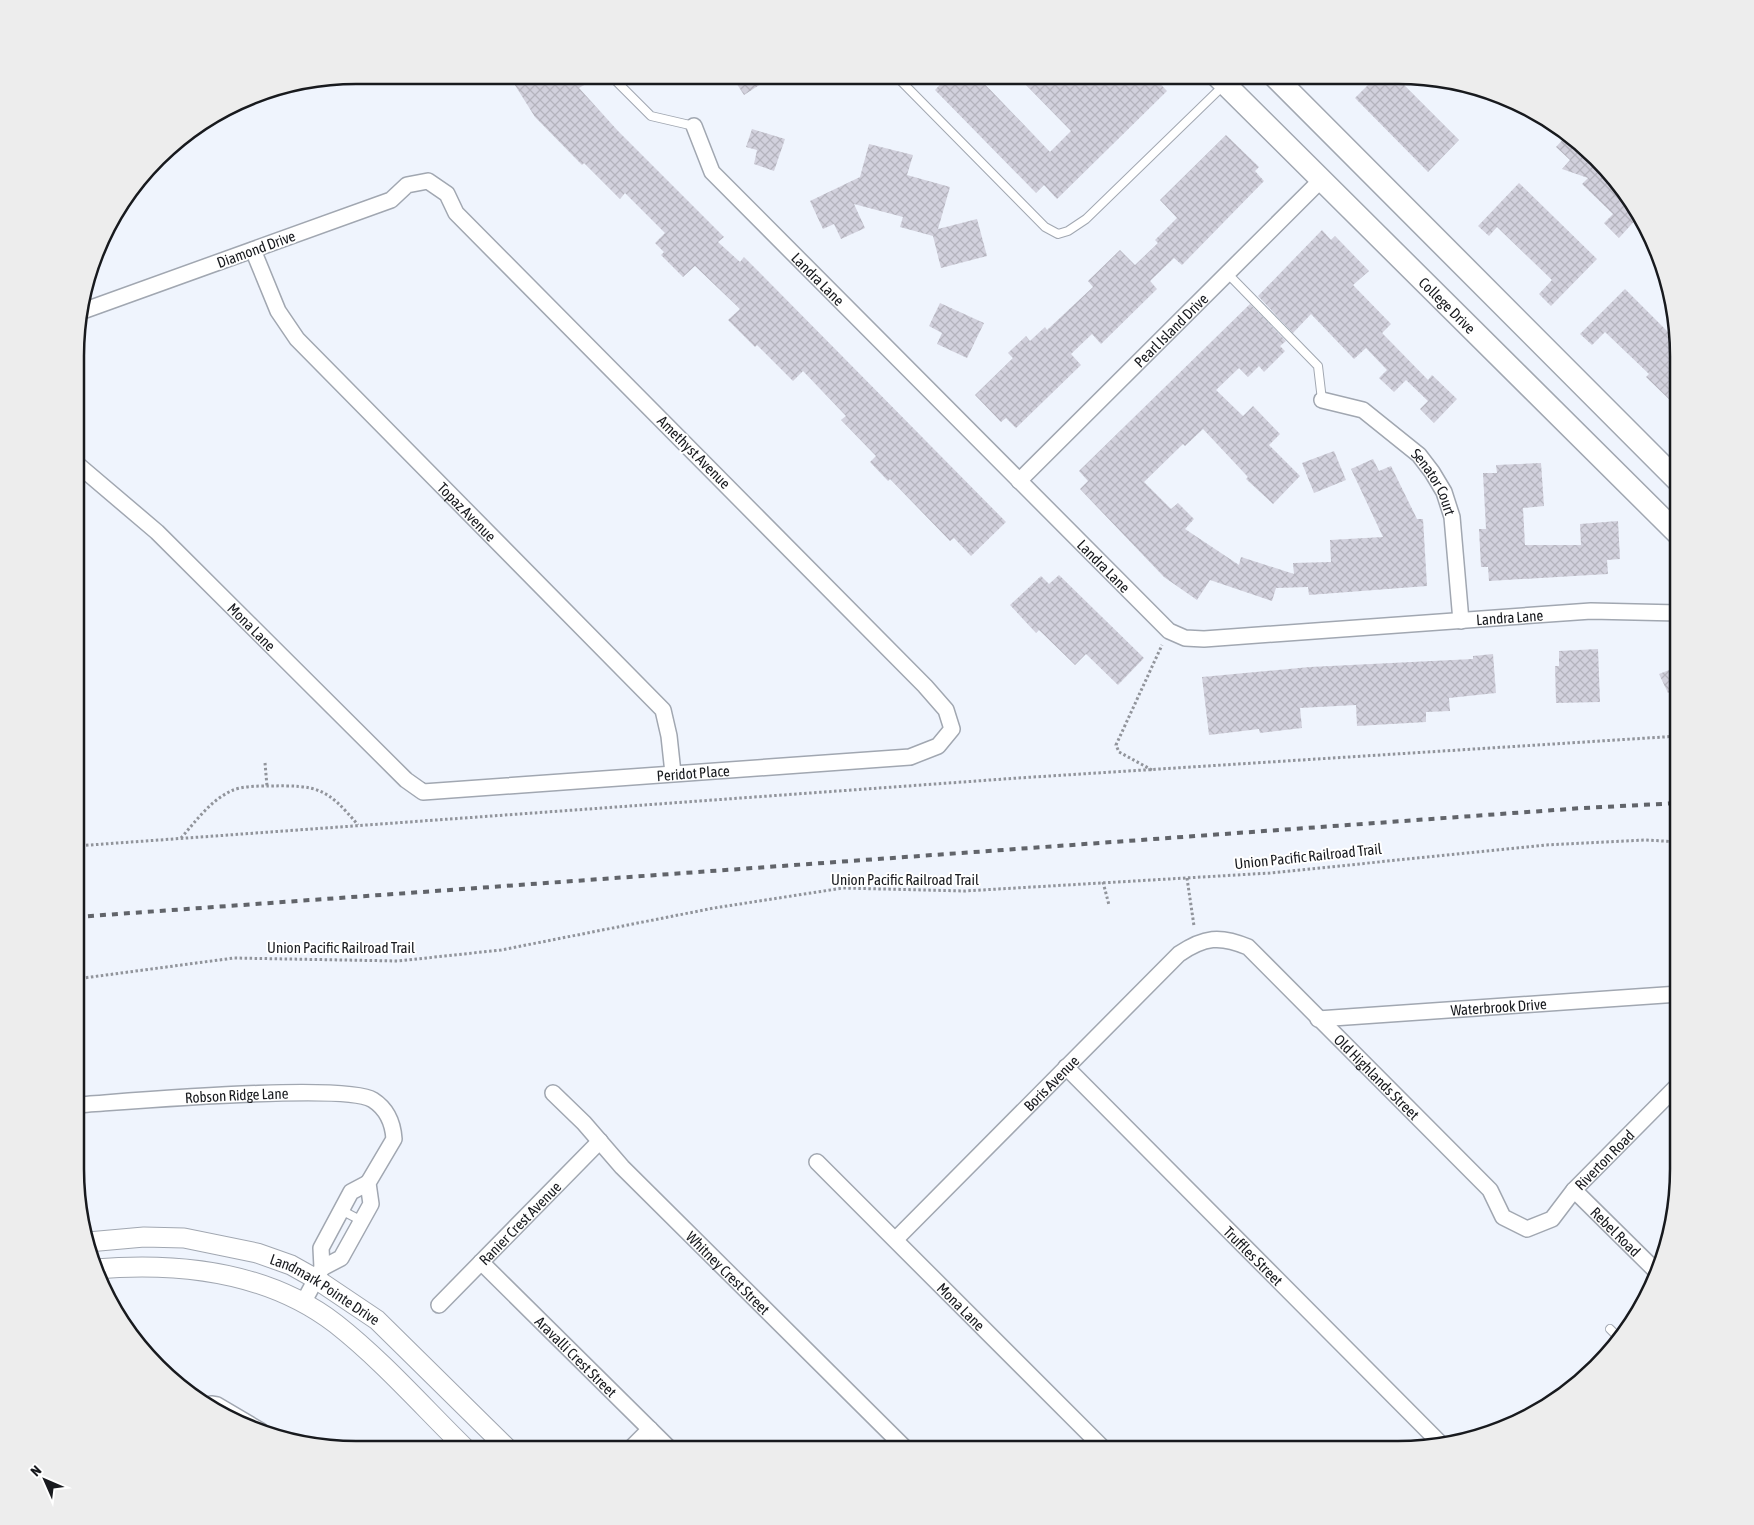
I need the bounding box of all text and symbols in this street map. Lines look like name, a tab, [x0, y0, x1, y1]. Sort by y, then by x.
street label: Diamond Drive	[214, 227, 298, 271]
street label: Landra Lane	[789, 249, 848, 309]
street label: College Drive	[1416, 273, 1479, 337]
street label: Pearl Island Drive	[1130, 289, 1211, 370]
street label: Amethyst Avenue	[654, 412, 734, 492]
street label: Senator Court	[1409, 444, 1459, 517]
street label: Topaz Avenue	[434, 478, 500, 545]
street label: Landra Lane	[1074, 536, 1134, 596]
street label: Mona Lane	[225, 599, 279, 654]
street label: Landra Lane	[1475, 606, 1544, 628]
street label: Peridot Place	[656, 761, 730, 784]
street label: Union Pacific Railroad Trail	[1234, 840, 1382, 872]
street label: Union Pacific Railroad Trail	[831, 871, 979, 888]
street label: Union Pacific Railroad Trail	[267, 939, 415, 956]
street label: Waterbrook Drive	[1450, 995, 1547, 1018]
street label: Old Highlands Street	[1331, 1030, 1423, 1123]
street label: Boris Avenue	[1020, 1052, 1082, 1114]
street label: Robson Ridge Lane	[184, 1084, 289, 1106]
street label: Riverton Road	[1571, 1126, 1637, 1193]
street label: Ranier Crest Avenue	[475, 1178, 564, 1268]
street label: Rebel Road	[1588, 1203, 1644, 1260]
street label: Truffles Street	[1221, 1222, 1287, 1289]
street label: Whitney Crest Street	[683, 1227, 774, 1318]
street label: Landmark Pointe Drive	[268, 1250, 383, 1328]
street label: Mona Lane	[934, 1279, 989, 1334]
street label: Aravalli Crest Street	[532, 1312, 620, 1400]
north arrow	[20, 1455, 70, 1505]
text: N	[27, 1462, 44, 1479]

